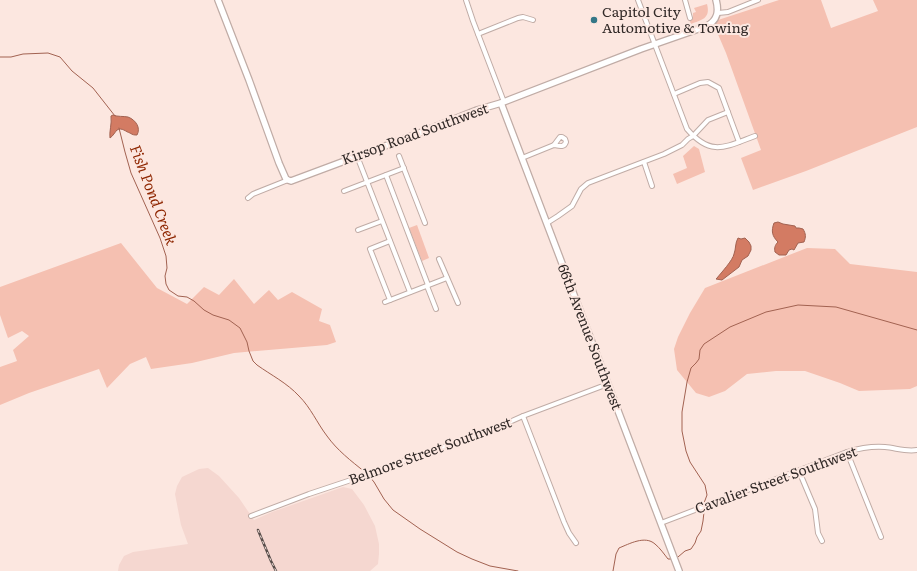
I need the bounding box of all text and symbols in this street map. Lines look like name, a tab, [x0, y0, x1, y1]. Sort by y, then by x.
place label: Capitol City Automotive & Towing	[602, 1, 749, 37]
marker: Capitol City Automotive & Towing	[589, 15, 599, 25]
street label: Kirsop Road Southwest	[339, 97, 491, 169]
water label: Fish Pond Creek	[125, 141, 184, 249]
street label: 66th Avenue Southwest	[554, 261, 628, 413]
street label: Belmore Street Southwest	[345, 411, 514, 489]
street label: Cavalier Street Southwest	[692, 440, 860, 518]

